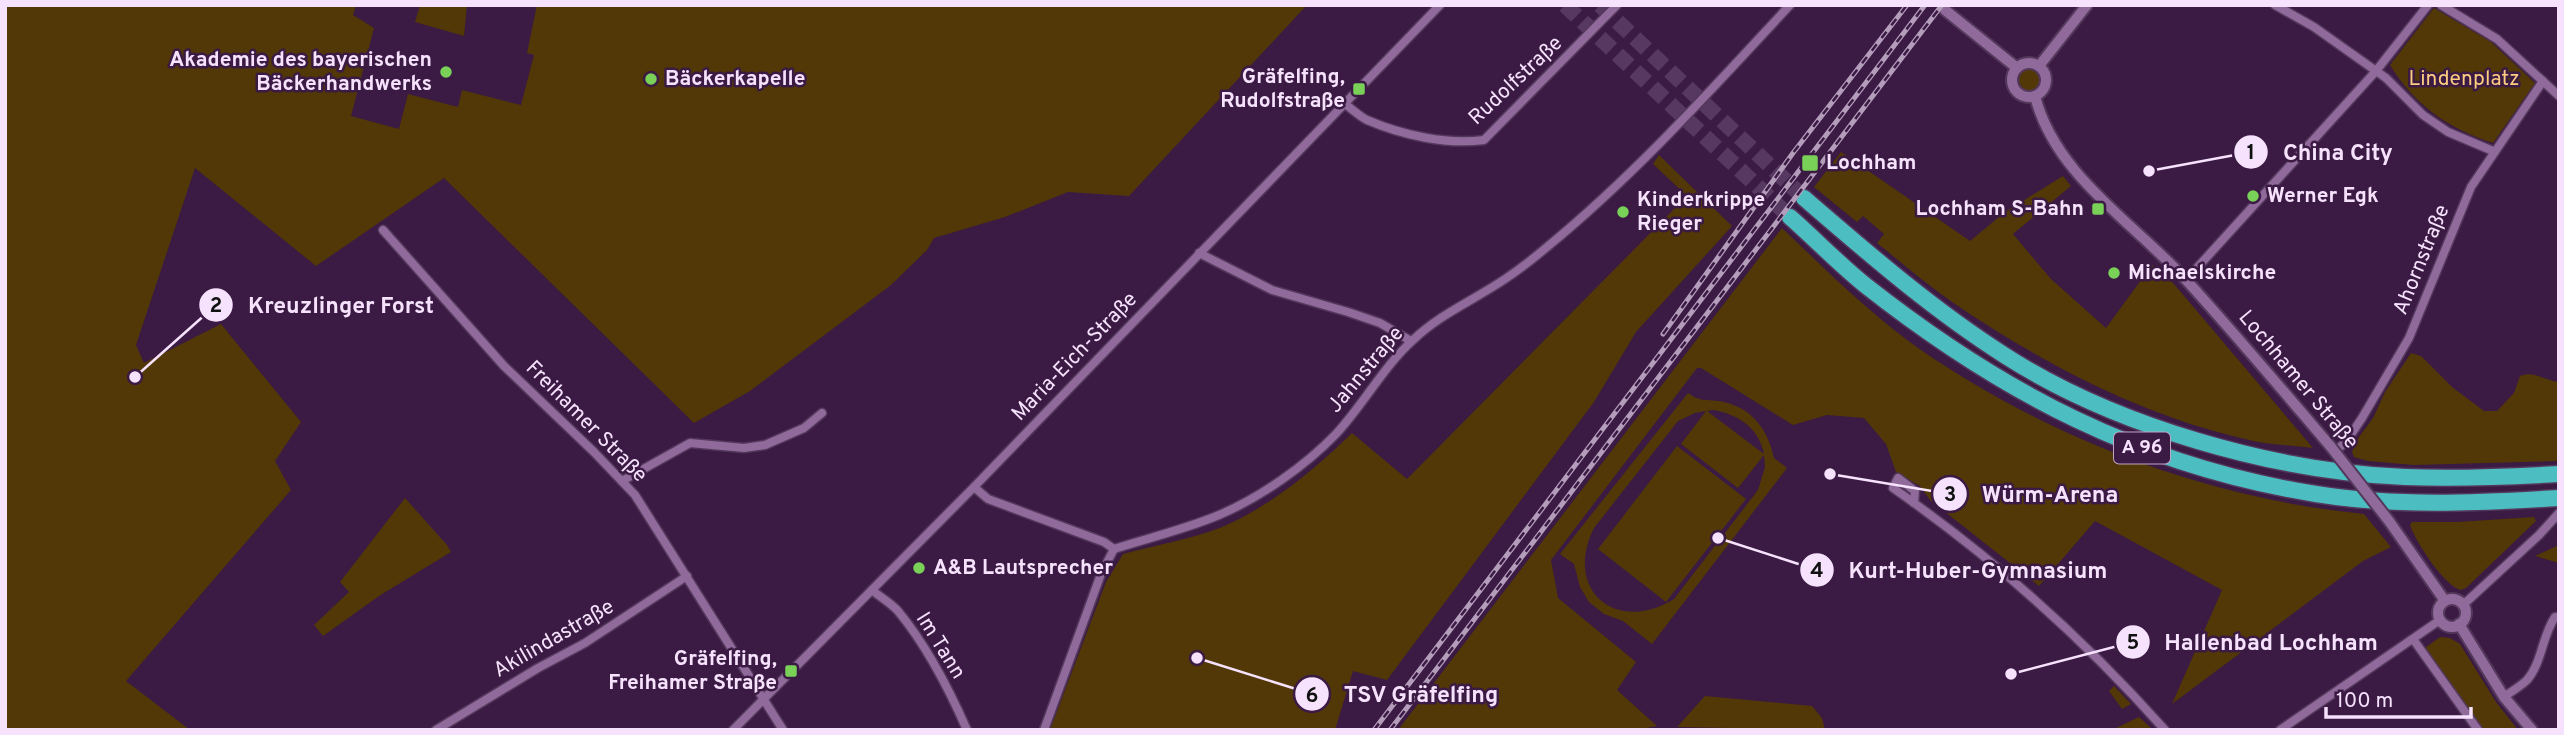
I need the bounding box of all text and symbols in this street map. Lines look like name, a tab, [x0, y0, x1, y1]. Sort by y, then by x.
street label: Rudolfstraße	[1463, 30, 1569, 132]
place label: Akademie des bayerischen Bäckerhandwerks	[169, 47, 432, 98]
marker: Akademie des bayerischen Bäckerhandwerks	[438, 64, 454, 80]
place label: Gräfelfing, Rudolfstraße	[1220, 64, 1345, 115]
place label: Bäckerkapelle	[665, 66, 805, 93]
park label: Lindenplatz	[2408, 66, 2520, 93]
marker: Bäckerkapelle	[643, 71, 659, 87]
marker: Gräfelfing, Rudolfstraße	[1351, 81, 1367, 97]
callout: China City	[2234, 130, 2406, 174]
text: 1	[2247, 140, 2255, 167]
text: China City	[2283, 140, 2393, 169]
place label: Lochham	[1826, 150, 1916, 177]
marker: Lochham	[1800, 153, 1820, 173]
place label: Werner Egk	[2267, 183, 2379, 210]
place label: Kinderkrippe Rieger	[1637, 187, 1765, 238]
marker: Werner Egk	[2245, 188, 2261, 204]
place label: Lochham S-Bahn	[1916, 196, 2084, 223]
marker: Lochham S-Bahn	[2090, 201, 2106, 217]
street label: Ahornstraße	[2388, 201, 2456, 319]
marker: Kinderkrippe Rieger	[1615, 204, 1631, 220]
place label: Michaelskirche	[2128, 260, 2276, 287]
marker: Michaelskirche	[2106, 265, 2122, 281]
callout: Kreuzlinger Forst	[199, 283, 448, 327]
street label: Maria-Eich-Straße	[1006, 287, 1144, 427]
text: 2	[210, 293, 222, 320]
text: Kreuzlinger Forst	[248, 293, 434, 322]
street label: Lochhamer Straße	[2232, 305, 2364, 455]
street label: Jahnstraße	[1322, 321, 1410, 419]
street label: Freihamer Straße	[519, 355, 653, 489]
road number: A 96	[2114, 432, 2170, 463]
callout: Würm-Arena	[1933, 472, 2132, 516]
text: 3	[1944, 482, 1956, 509]
text: Würm-Arena	[1982, 482, 2118, 511]
callout: Kurt-Huber-Gymnasium	[1799, 548, 2121, 592]
place label: A&B Lautsprecher	[933, 555, 1113, 582]
text: 4	[1810, 558, 1824, 585]
text: Kurt-Huber-Gymnasium	[1849, 558, 2107, 587]
marker: A&B Lautsprecher	[911, 560, 927, 576]
street label: Akilindastraße	[489, 594, 619, 684]
street label: Im Tann	[909, 608, 971, 684]
callout: Hallenbad Lochham	[2115, 620, 2392, 664]
text: 5	[2127, 630, 2139, 657]
text: Hallenbad Lochham	[2164, 630, 2378, 659]
place label: Gräfelfing, Freihamer Straße	[608, 646, 777, 697]
marker: Gräfelfing, Freihamer Straße	[783, 663, 799, 679]
callout: TSV Gräfelfing	[1295, 672, 1513, 716]
scale bar	[2326, 676, 2471, 720]
text: TSV Gräfelfing	[1344, 682, 1498, 711]
text: 6	[1306, 683, 1318, 710]
text: 100 m	[2336, 688, 2393, 715]

